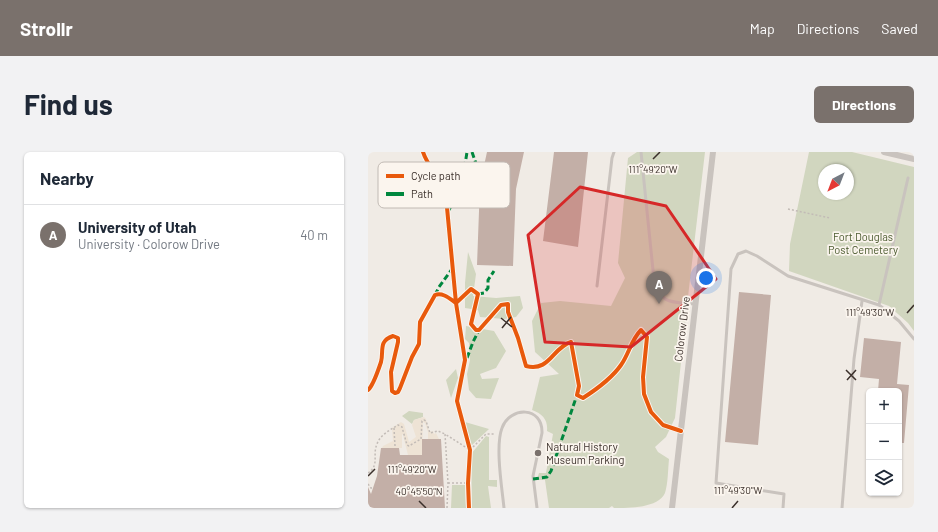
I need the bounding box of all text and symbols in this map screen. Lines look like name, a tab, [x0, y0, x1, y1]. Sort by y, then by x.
text: Strollr	[20, 17, 73, 40]
text: Map	[750, 20, 775, 37]
text: Directions	[797, 20, 859, 37]
text: Saved	[881, 20, 918, 37]
button: Directions	[814, 86, 914, 123]
text: Find us	[24, 87, 113, 121]
legend	[378, 162, 510, 208]
text: 111°49'20"W	[629, 163, 678, 175]
north arrow	[818, 164, 854, 200]
text: Nearby	[40, 168, 94, 188]
text: Cycle path	[411, 169, 461, 182]
text: Path	[411, 187, 433, 200]
text: University of Utah	[78, 218, 196, 236]
text: A	[49, 227, 57, 243]
text: 40 m	[300, 227, 328, 243]
park label: Fort Douglas Post Cemetery	[828, 230, 898, 256]
text: University · Colorow Drive	[78, 236, 220, 252]
your location	[696, 268, 716, 288]
pin: A	[646, 271, 672, 304]
street label: Colorow Drive	[671, 295, 692, 362]
text: 111°49'30"W	[846, 306, 895, 318]
map controls	[866, 388, 902, 496]
button: +	[866, 388, 902, 424]
button: −	[866, 424, 902, 460]
place label: Natural History Museum Parking	[546, 440, 624, 466]
marker: Natural History Museum Parking	[533, 448, 543, 458]
button: layers	[866, 460, 902, 496]
text: 111°49'20"W	[388, 463, 437, 475]
text: 111°49'30"W	[714, 484, 763, 496]
text: 40°45'50"N	[395, 485, 443, 497]

